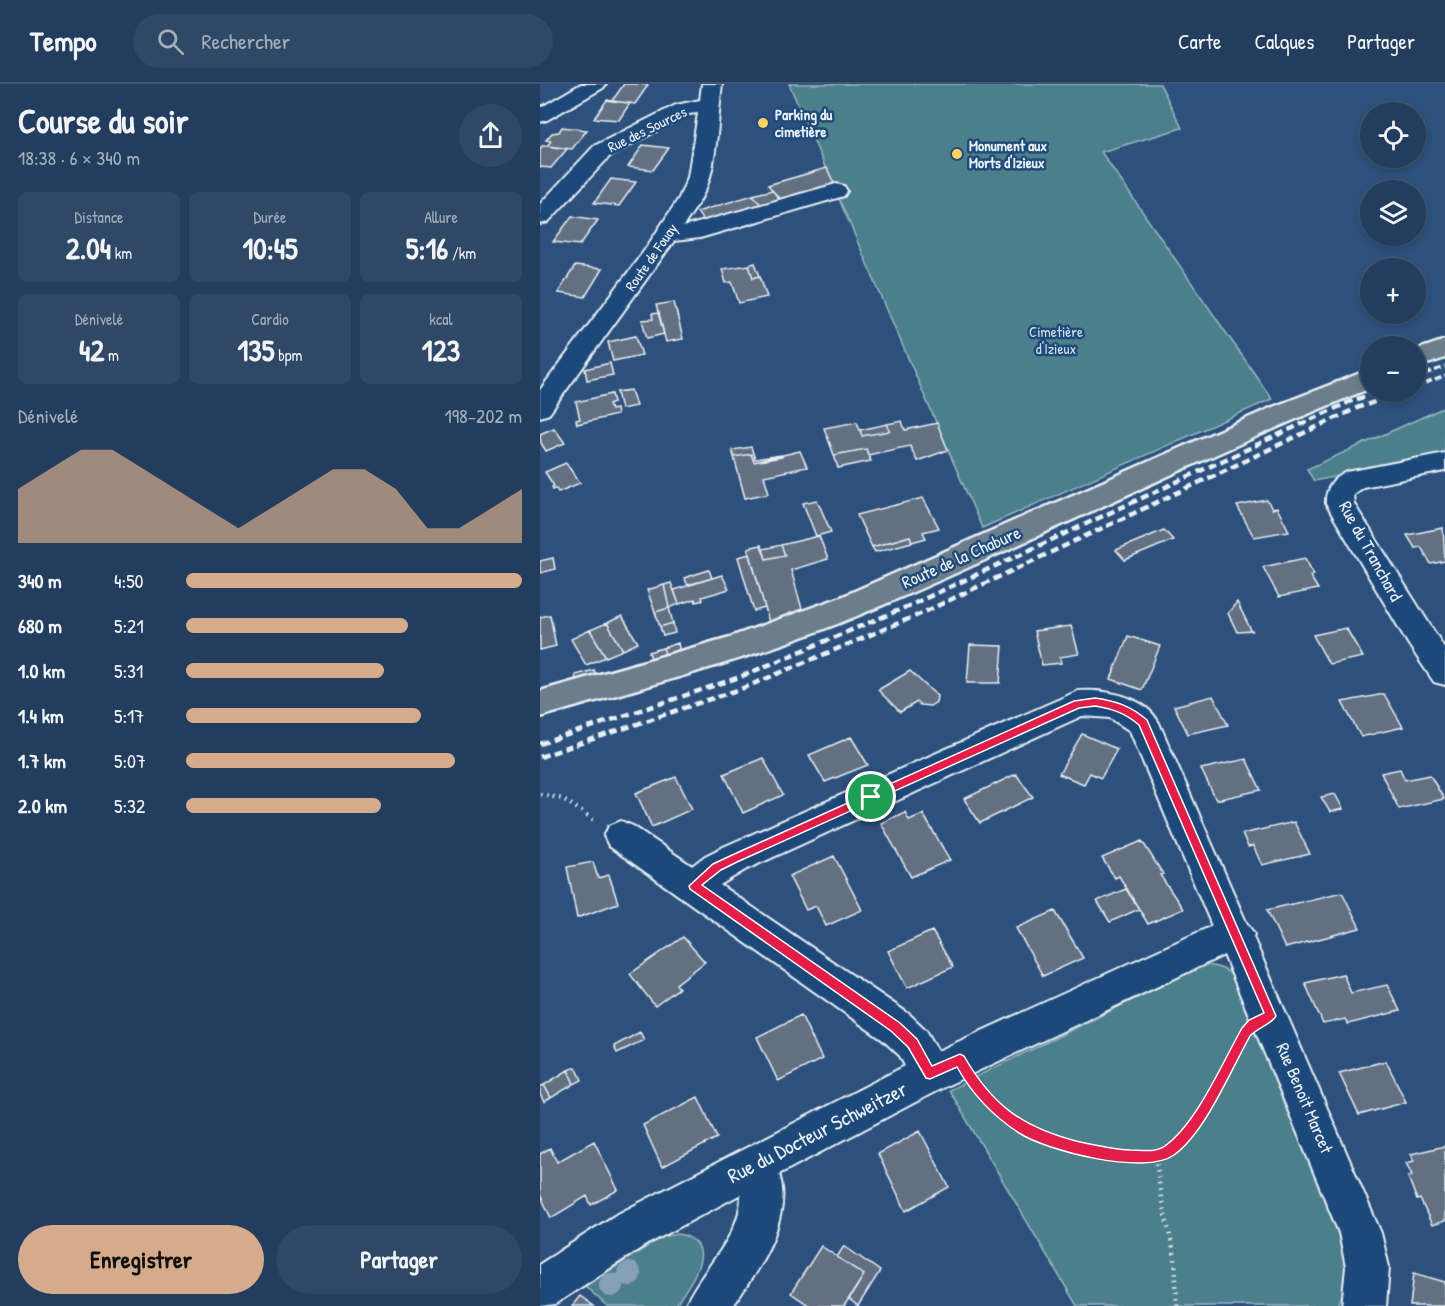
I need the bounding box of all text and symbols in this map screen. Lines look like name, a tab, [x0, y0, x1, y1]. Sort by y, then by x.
search box	[133, 14, 553, 68]
text: Tempo	[30, 22, 97, 60]
icon: search	[154, 25, 187, 58]
text: Rechercher	[202, 26, 290, 56]
text: Carte	[1178, 27, 1221, 56]
text: Calques	[1254, 27, 1314, 56]
text: Partager	[1347, 27, 1415, 56]
text: Course du soir	[18, 99, 188, 143]
street label: Rue des Sources	[604, 101, 690, 157]
map controls	[1360, 102, 1426, 402]
button: locate	[1360, 102, 1426, 168]
button: share	[459, 104, 522, 167]
place label: Parking du cimetière	[775, 104, 833, 142]
marker: Parking du cimetière	[756, 116, 770, 130]
place label: Monument aux Morts d'Izieux	[969, 135, 1047, 173]
text: 18:38 · 6 × 340 m	[18, 144, 140, 171]
marker: Monument aux Morts d'Izieux	[950, 147, 964, 161]
button: layers	[1360, 180, 1426, 246]
text: Distance	[75, 206, 123, 228]
text: Durée	[254, 206, 286, 228]
text: Allure	[424, 206, 458, 228]
street label: Route de Fouay	[620, 219, 682, 295]
text: 2.04	[66, 228, 111, 268]
text: 10:45	[242, 228, 298, 268]
text: 5:16	[406, 228, 448, 268]
text: km	[111, 242, 132, 264]
text: /km	[448, 242, 476, 264]
button: +	[1360, 258, 1426, 324]
text: Dénivelé	[75, 308, 123, 330]
text: Cardio	[251, 308, 289, 330]
text: kcal	[429, 308, 453, 330]
park label: Cimetière d'Izieux	[1029, 321, 1083, 359]
text: 42	[79, 330, 104, 370]
text: 135	[237, 330, 275, 370]
text: 123	[422, 330, 460, 370]
button: −	[1360, 336, 1426, 402]
text: m	[104, 344, 119, 366]
text: bpm	[275, 344, 303, 366]
text: Dénivelé	[18, 402, 78, 429]
text: 198–202 m	[444, 402, 522, 429]
street label: Rue du Tranchard	[1333, 496, 1409, 606]
street label: Route de la Chabure	[898, 520, 1024, 594]
text: 340 m	[18, 567, 62, 594]
text: 4:50	[114, 567, 144, 594]
text: 680 m	[18, 612, 62, 639]
text: 5:21	[114, 612, 144, 639]
text: 1.0 km	[18, 657, 65, 684]
text: 5:31	[114, 657, 143, 684]
text: 1.4 km	[18, 702, 64, 729]
text: 5:17	[114, 702, 144, 729]
text: 1.7 km	[18, 747, 66, 774]
text: 5:07	[114, 747, 146, 774]
pin	[845, 771, 896, 822]
icon: arrive	[854, 780, 887, 813]
text: 2.0 km	[18, 792, 67, 819]
text: 5:32	[114, 792, 145, 819]
street label: Rue Benoit Marcet	[1270, 1039, 1340, 1158]
street label: Rue du Docteur Schweitzer	[722, 1074, 912, 1190]
button: Enregistrer	[18, 1225, 264, 1294]
button: Partager	[276, 1225, 522, 1294]

